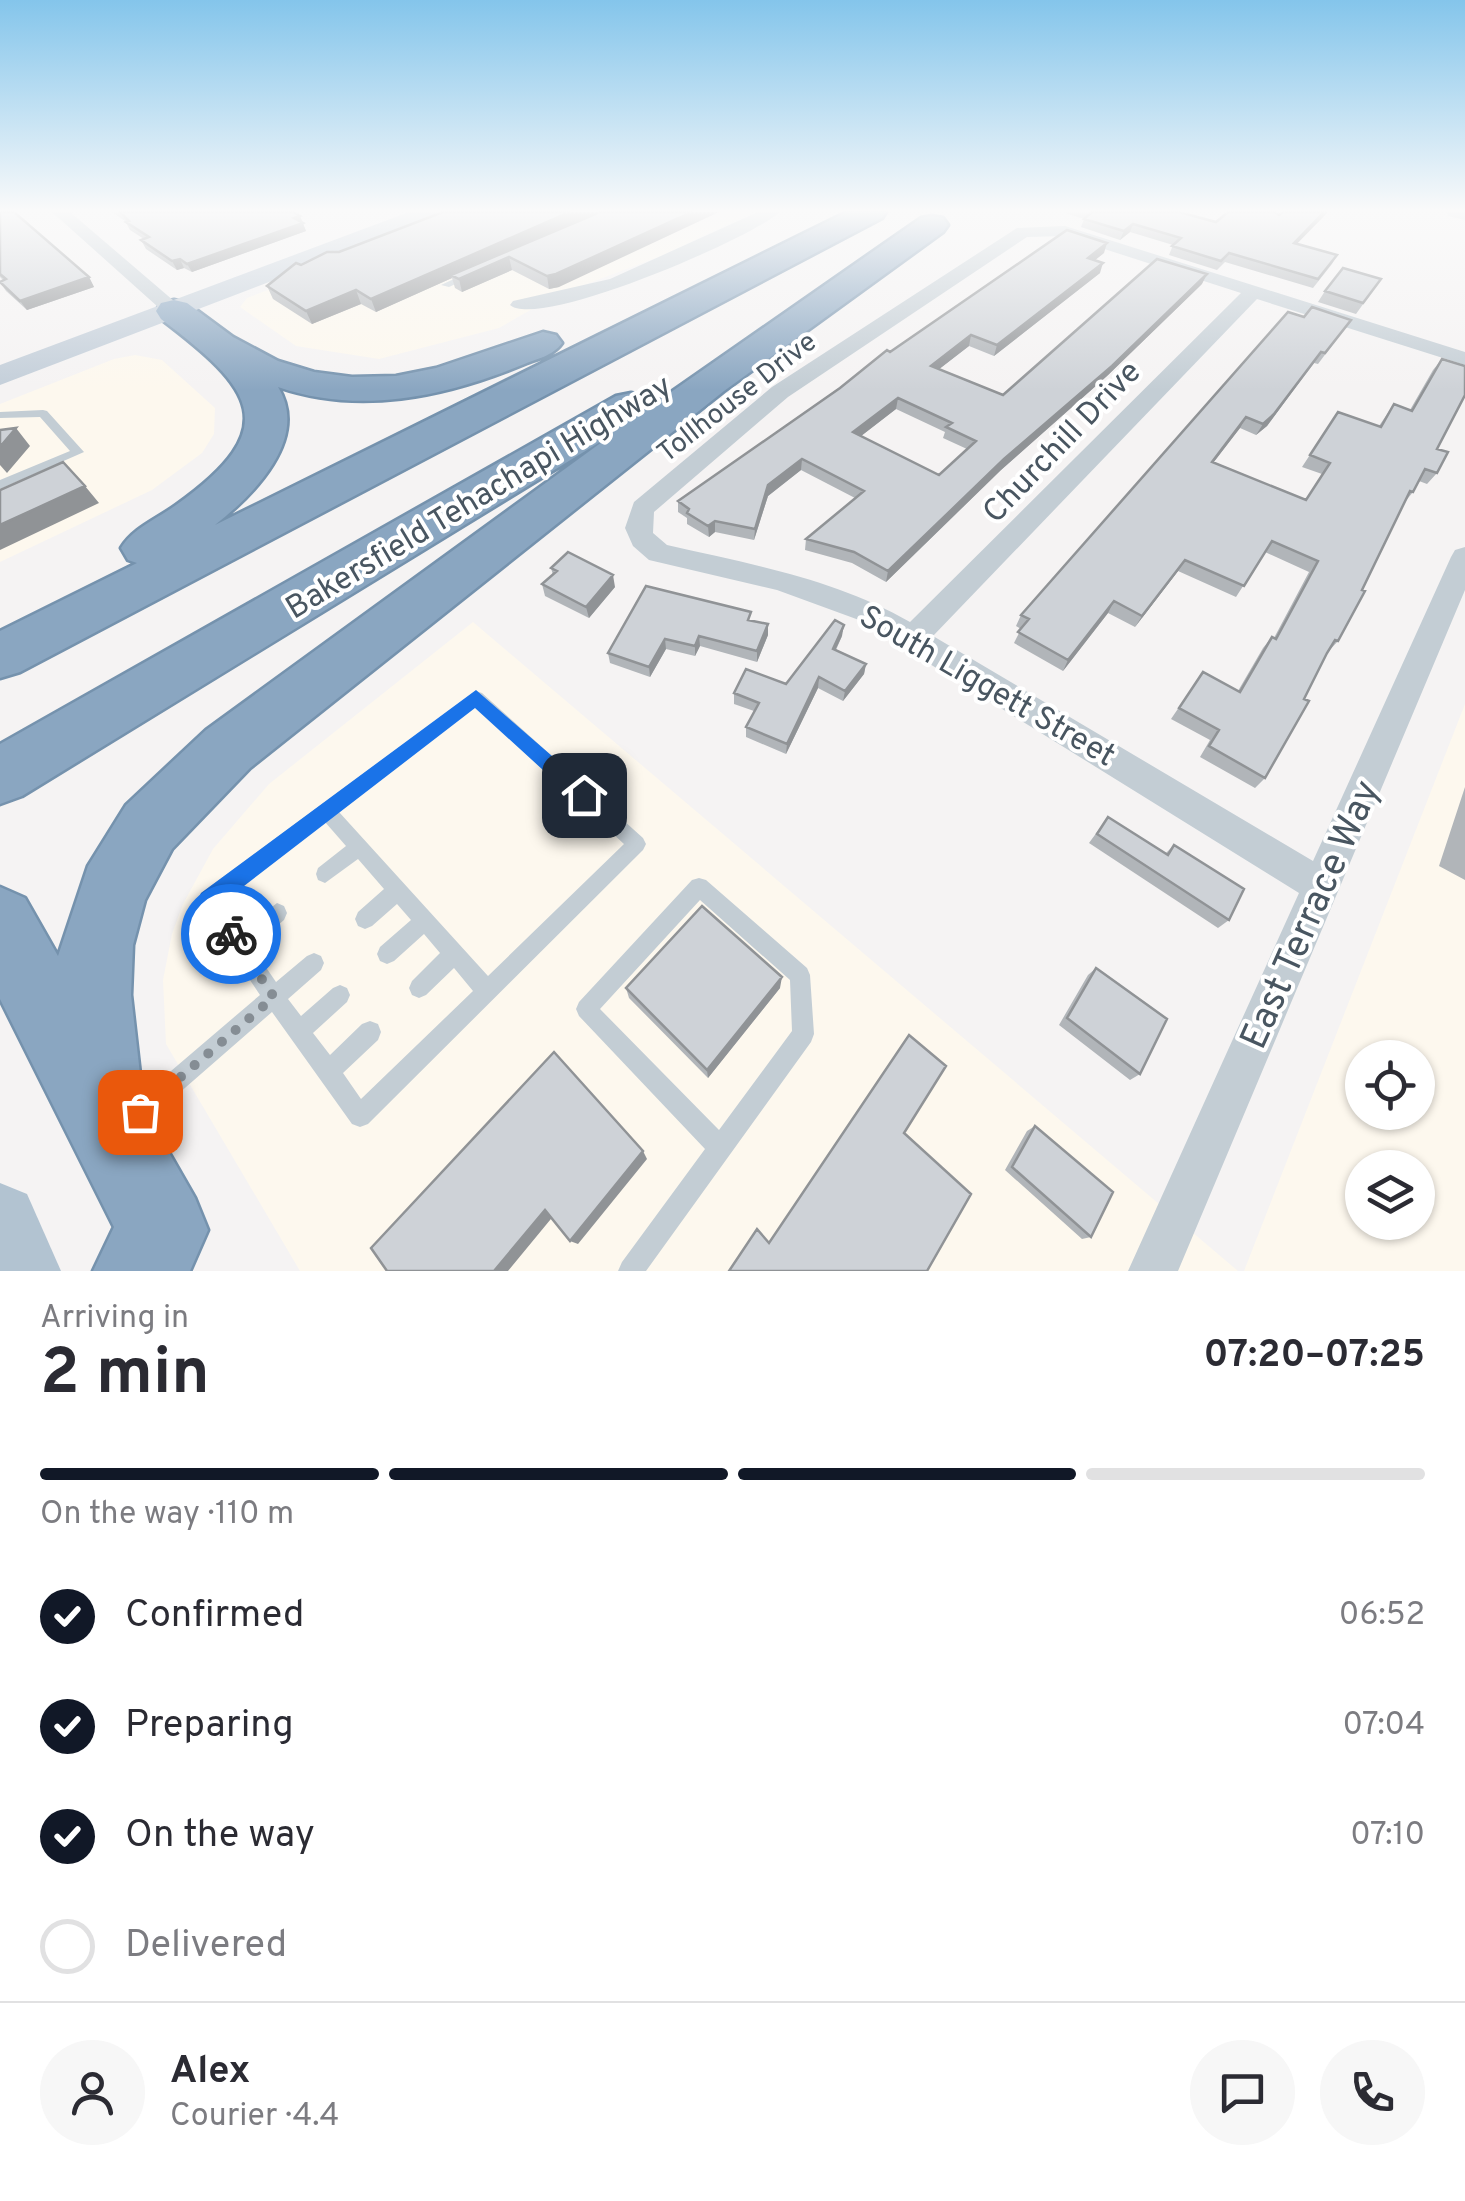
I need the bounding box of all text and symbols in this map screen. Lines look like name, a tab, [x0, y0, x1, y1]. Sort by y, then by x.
street label: Tollhouse Drive	[651, 325, 825, 472]
street label: Churchill Drive	[976, 353, 1151, 533]
street label: Bakersfield Tehachapi Highway	[279, 367, 680, 630]
street label: South Liggett Street	[851, 598, 1122, 777]
pin	[542, 753, 627, 838]
icon: home	[557, 768, 612, 823]
street label: East Terrace Way	[1231, 773, 1393, 1058]
courier	[181, 884, 281, 984]
icon: bike	[204, 907, 259, 962]
map controls	[1345, 1040, 1435, 1240]
button: locate	[1345, 1040, 1435, 1130]
pin	[98, 1070, 183, 1155]
icon: bag	[113, 1085, 168, 1140]
button: layers	[1345, 1150, 1435, 1240]
text: Arriving in	[40, 1299, 189, 1339]
text: 07:20–07:25	[1203, 1332, 1425, 1381]
text: 2 min	[40, 1335, 210, 1417]
text: On the way · 110 m	[40, 1495, 294, 1535]
icon: check	[40, 1589, 95, 1644]
text: Confirmed	[125, 1592, 304, 1641]
text: 06:52	[1339, 1596, 1425, 1636]
icon: check	[40, 1699, 95, 1754]
text: Preparing	[125, 1702, 294, 1751]
text: 07:04	[1342, 1706, 1425, 1746]
icon: check	[40, 1809, 95, 1864]
text: On the way	[125, 1812, 315, 1861]
text: 07:10	[1350, 1816, 1425, 1856]
text: Delivered	[125, 1922, 287, 1971]
button: person	[40, 2040, 145, 2145]
button: chat	[1190, 2040, 1295, 2145]
button: phone	[1320, 2040, 1425, 2145]
text: Alex	[170, 2048, 250, 2097]
text: Courier · 4.4	[170, 2097, 339, 2137]

